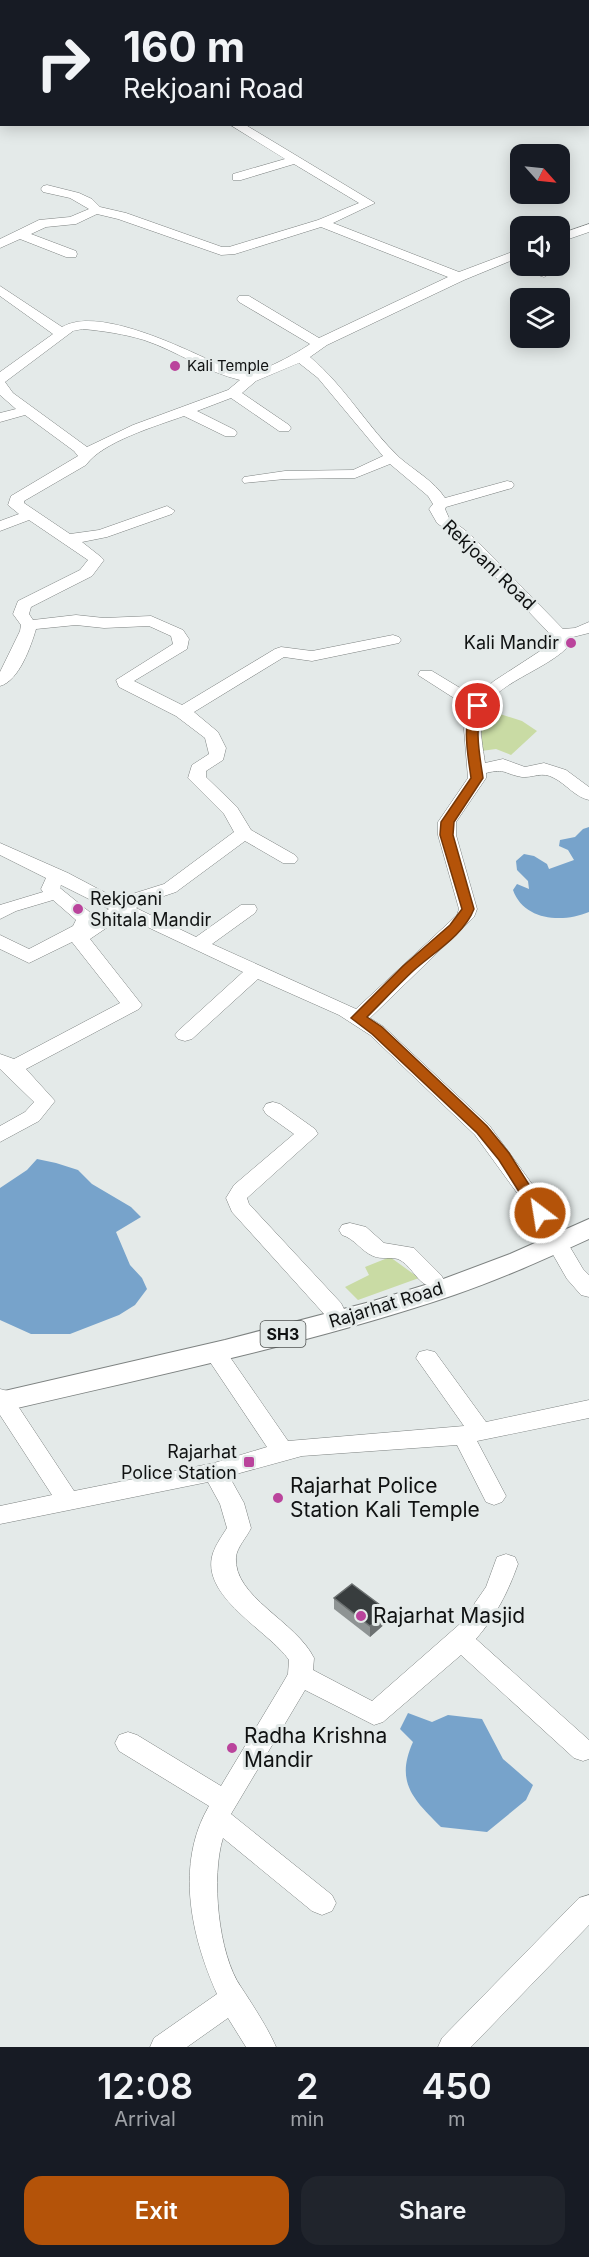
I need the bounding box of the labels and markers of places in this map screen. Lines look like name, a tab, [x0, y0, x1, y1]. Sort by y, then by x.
place label: Kali Temple	[187, 356, 269, 375]
marker: Kali Temple	[168, 359, 182, 373]
place label: Kali Mandir	[464, 632, 559, 653]
marker: Kali Mandir	[564, 636, 578, 650]
pin	[452, 680, 503, 731]
place label: Rekjoani Shitala Mandir	[90, 888, 212, 930]
marker: Rekjoani Shitala Mandir	[71, 902, 85, 916]
place label: Rajarhat Police Station	[121, 1441, 237, 1483]
marker: Rajarhat Police Station	[242, 1455, 256, 1469]
place label: Rajarhat Police Station Kali Temple	[290, 1473, 480, 1522]
marker: Rajarhat Police Station Kali Temple	[271, 1491, 285, 1505]
place label: Rajarhat Masjid	[373, 1603, 525, 1628]
marker: Rajarhat Masjid	[354, 1609, 368, 1623]
place label: Radha Krishna Mandir	[244, 1723, 387, 1772]
marker: Radha Krishna Mandir	[225, 1741, 239, 1755]

